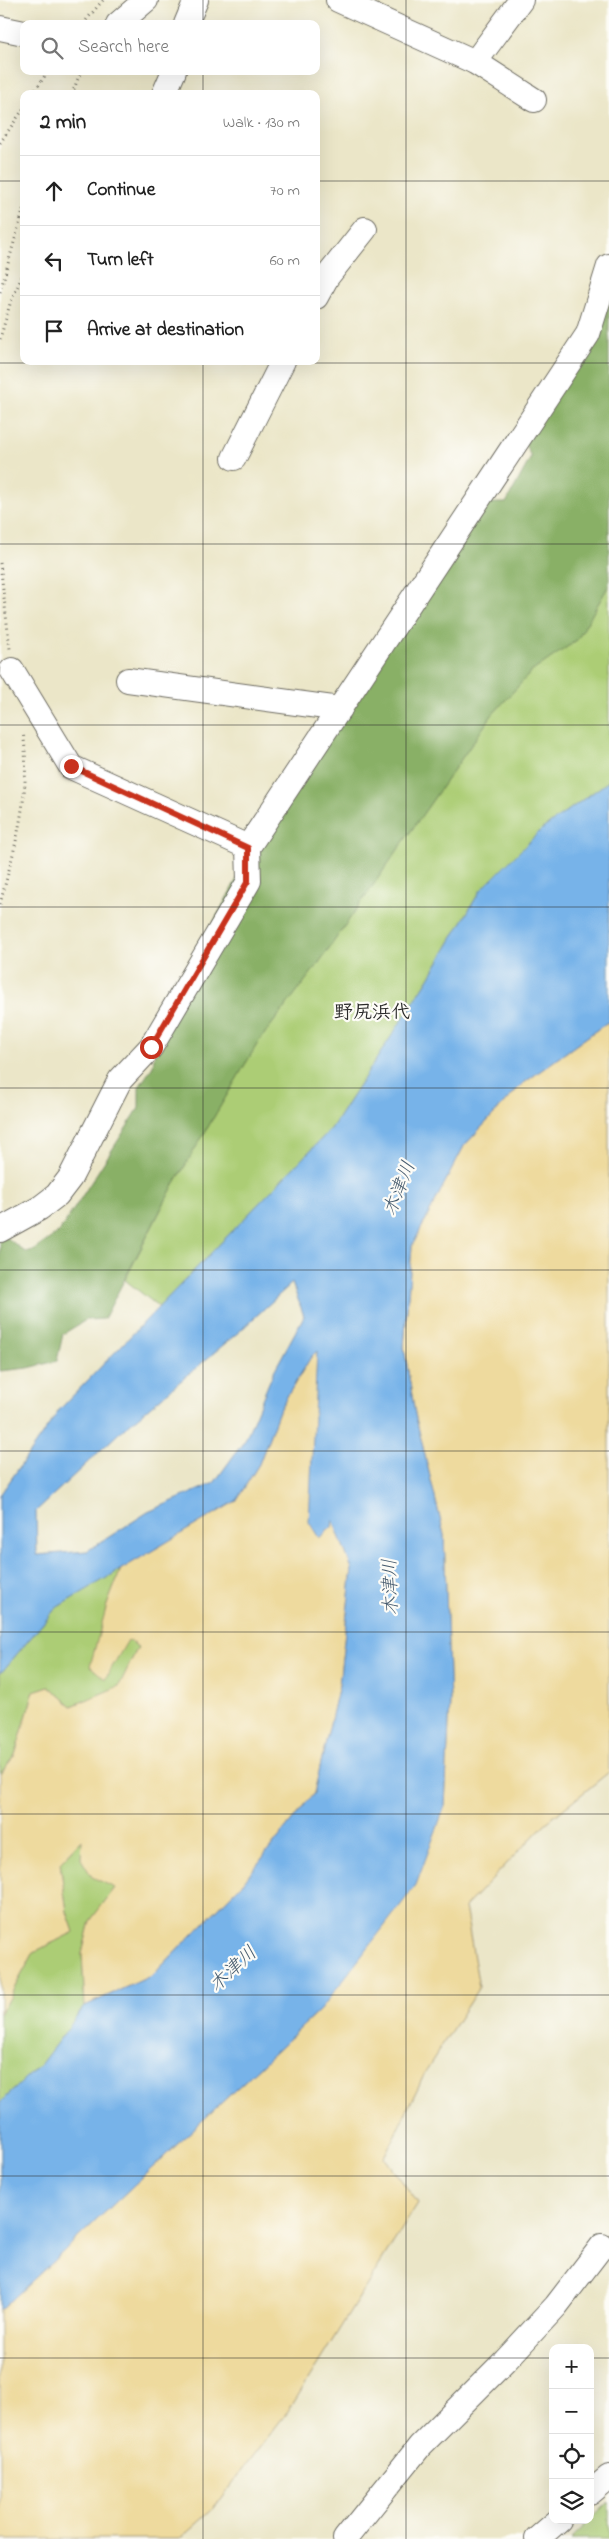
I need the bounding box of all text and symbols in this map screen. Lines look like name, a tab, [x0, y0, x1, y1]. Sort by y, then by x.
search box	[20, 20, 320, 75]
icon: search	[38, 34, 66, 62]
text: Search here	[78, 34, 169, 61]
text: 2 min	[40, 108, 86, 138]
text: Walk · 130 m	[223, 111, 300, 135]
icon: ahead	[40, 177, 68, 205]
text: Continue	[87, 177, 155, 204]
text: 70 m	[270, 179, 300, 203]
icon: left	[40, 247, 68, 275]
text: Turn left	[87, 247, 154, 274]
text: 60 m	[270, 249, 300, 273]
icon: arrive	[40, 317, 68, 345]
text: Arrive at destination	[87, 317, 244, 344]
route end	[60, 755, 83, 778]
district label: 野尻浜代	[334, 1000, 410, 1027]
route start	[140, 1036, 163, 1059]
water label: 木津川	[378, 1157, 423, 1220]
water label: 木津川	[377, 1558, 406, 1616]
water label: 木津川	[204, 1941, 264, 1999]
map controls	[549, 2344, 594, 2524]
button: +	[549, 2344, 594, 2389]
button: −	[549, 2389, 594, 2434]
button: locate	[549, 2434, 594, 2479]
button: layers	[549, 2479, 594, 2524]

